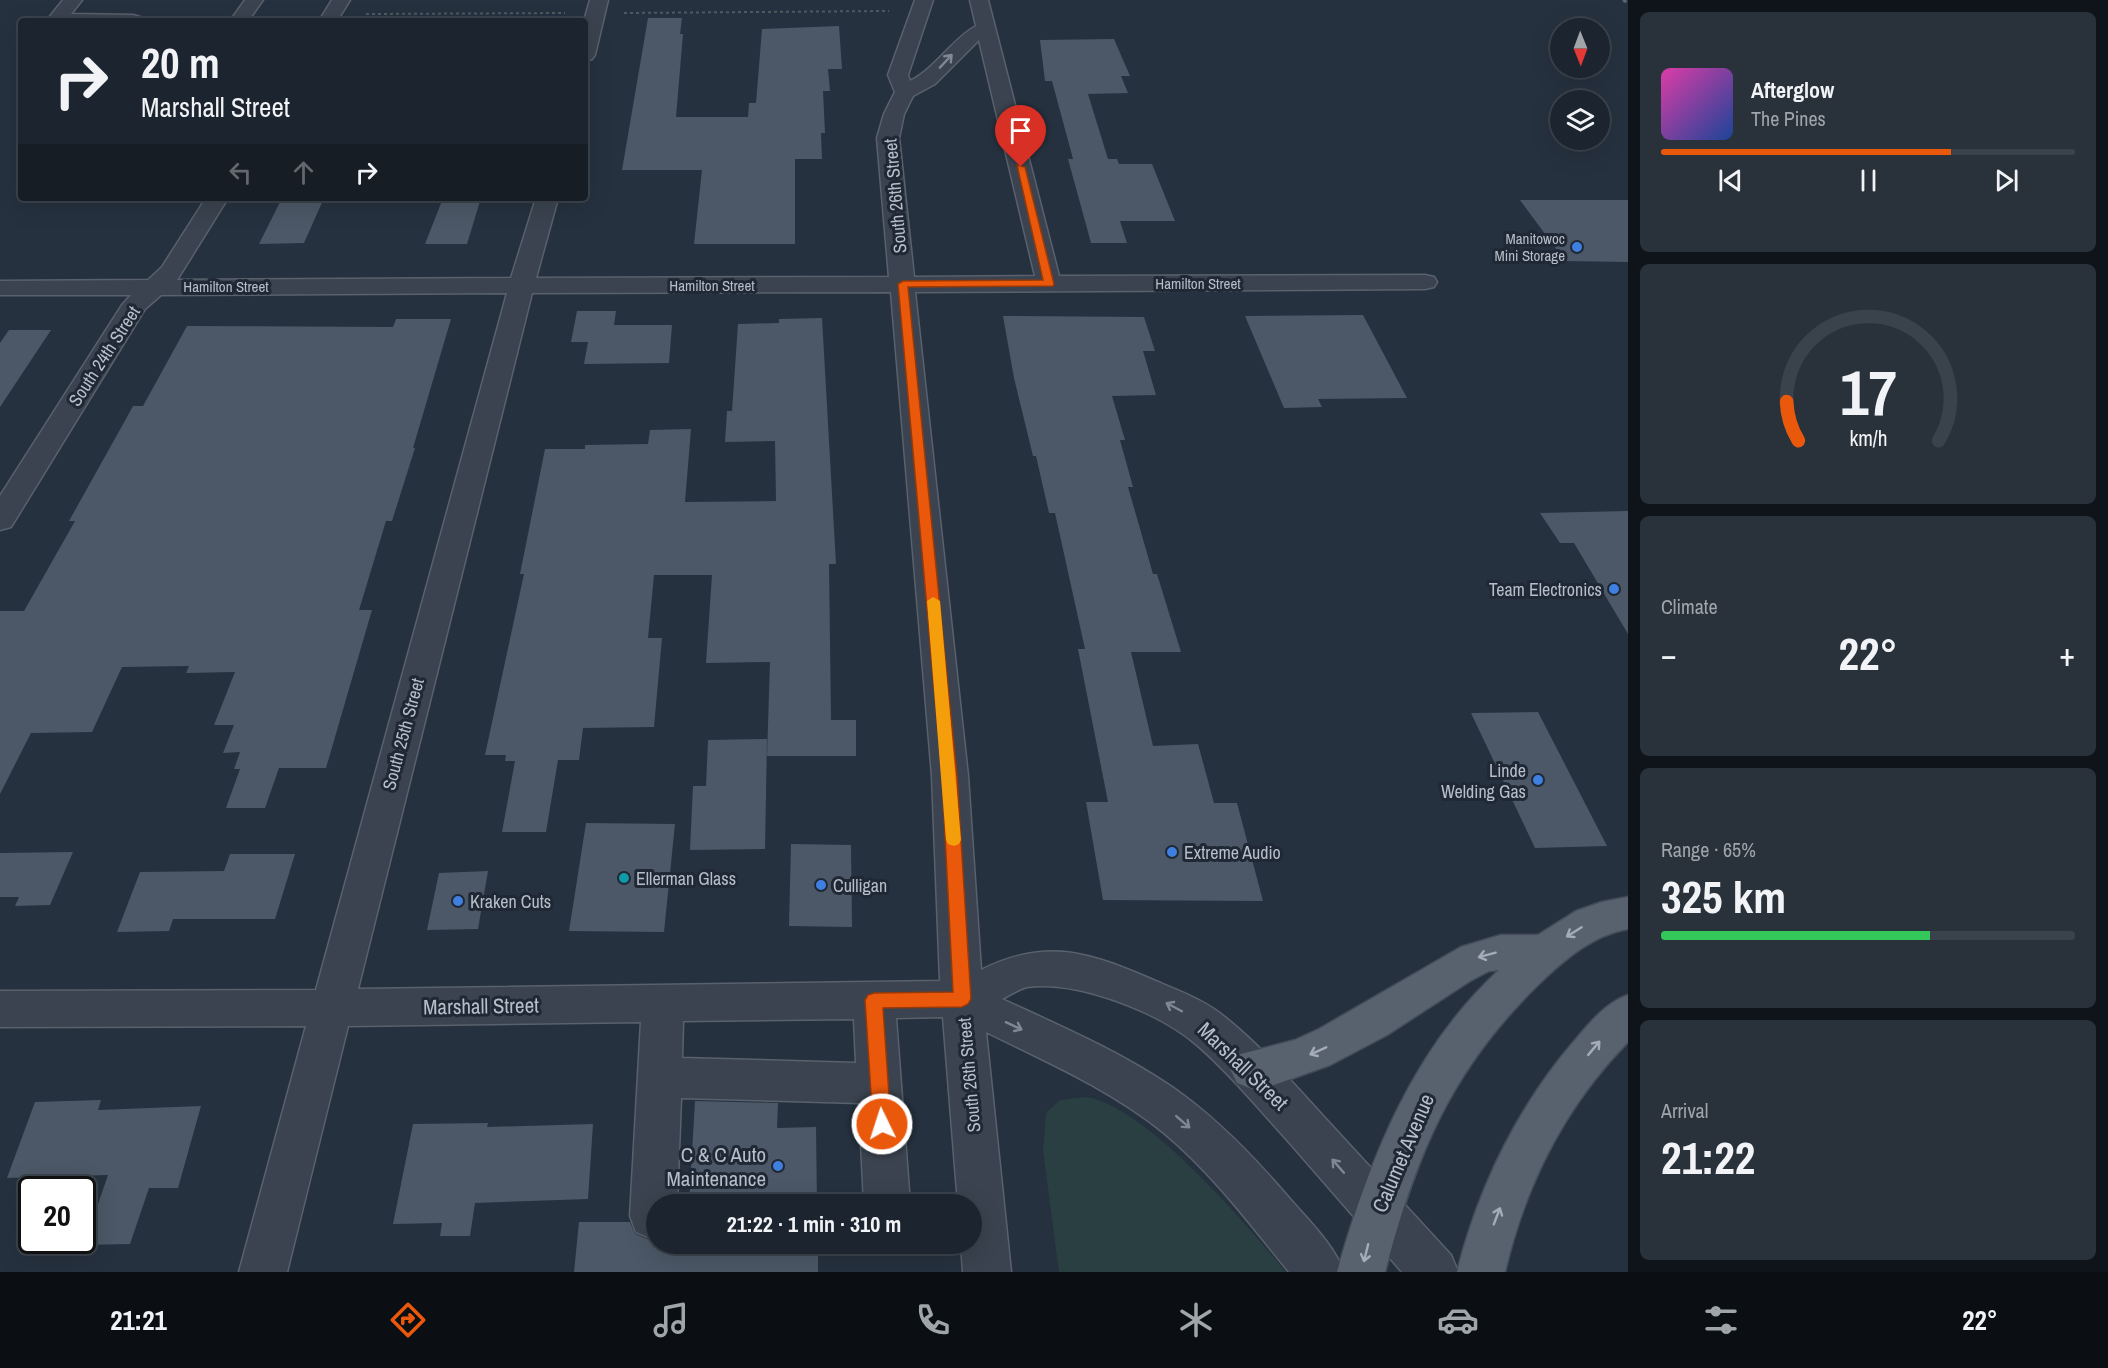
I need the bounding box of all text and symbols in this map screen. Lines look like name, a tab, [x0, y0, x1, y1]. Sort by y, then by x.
north arrow	[1550, 18, 1610, 78]
map controls	[1550, 18, 1610, 150]
text: 20 m	[141, 35, 220, 91]
icon: right	[42, 42, 120, 120]
one-way arrow	[939, 53, 953, 68]
text: Afterglow	[1751, 75, 1834, 105]
text: Marshall Street	[141, 89, 290, 125]
button: layers	[1550, 90, 1610, 150]
pin	[995, 105, 1046, 167]
text: The Pines	[1751, 105, 1826, 132]
icon: arrive	[1004, 114, 1037, 147]
street label: South 26th Street	[878, 138, 912, 254]
icon: left	[224, 156, 257, 189]
icon: ahead	[287, 156, 320, 189]
icon: right	[350, 156, 383, 189]
icon: previous	[1714, 164, 1747, 197]
icon: pause	[1852, 164, 1885, 197]
icon: next	[1990, 164, 2023, 197]
place label: Manitowoc Mini Storage	[1495, 228, 1565, 266]
marker: Manitowoc Mini Storage	[1570, 240, 1584, 254]
street label: Hamilton Street	[1155, 273, 1241, 294]
street label: Hamilton Street	[669, 275, 755, 296]
street label: Hamilton Street	[183, 276, 269, 297]
street label: South 24th Street	[62, 301, 146, 411]
text: 17	[1840, 350, 1896, 434]
text: km/h	[1849, 424, 1887, 453]
place label: Team Electronics	[1489, 577, 1602, 602]
marker: Team Electronics	[1607, 582, 1621, 596]
text: Climate	[1661, 593, 1718, 620]
text: 22°	[1838, 623, 1898, 684]
text: −	[1661, 632, 1677, 676]
text: +	[2059, 632, 2075, 676]
street label: South 25th Street	[376, 675, 430, 793]
place label: Linde Welding Gas	[1441, 758, 1526, 804]
marker: Linde Welding Gas	[1531, 773, 1545, 787]
text: Range · 65%	[1661, 836, 1756, 863]
place label: Extreme Audio	[1184, 840, 1281, 865]
marker: Extreme Audio	[1165, 845, 1179, 859]
place label: Ellerman Glass	[636, 866, 736, 891]
text: 325 km	[1661, 866, 1786, 927]
marker: Ellerman Glass	[617, 871, 631, 885]
place label: Culligan	[833, 873, 887, 898]
marker: Culligan	[814, 878, 828, 892]
place label: Kraken Cuts	[470, 889, 551, 914]
marker: Kraken Cuts	[451, 894, 465, 908]
one-way arrow	[1566, 926, 1583, 938]
one-way arrow	[1478, 950, 1497, 962]
street label: Marshall Street	[423, 990, 539, 1022]
one-way arrow	[1166, 1001, 1183, 1013]
street label: Marshall Street	[1191, 1015, 1295, 1117]
street label: South 26th Street	[952, 1017, 986, 1133]
one-way arrow	[1005, 1020, 1023, 1032]
one-way arrow	[1587, 1041, 1601, 1056]
one-way arrow	[1310, 1046, 1328, 1058]
street label: Calumet Avenue	[1365, 1089, 1441, 1217]
position arrow	[850, 1092, 914, 1156]
text: Arrival	[1661, 1097, 1708, 1124]
one-way arrow	[1175, 1115, 1190, 1129]
text: 21:22	[1661, 1127, 1755, 1188]
place label: C & C Auto Maintenance	[666, 1140, 766, 1193]
one-way arrow	[1332, 1158, 1345, 1174]
marker: C & C Auto Maintenance	[771, 1159, 785, 1173]
speed limit sign: 20	[18, 1176, 96, 1254]
one-way arrow	[1493, 1207, 1504, 1226]
text: 21:22 · 1 min · 310 m	[727, 1209, 901, 1239]
one-way arrow	[1359, 1244, 1371, 1263]
icon: directions	[387, 1299, 429, 1341]
icon: music	[650, 1299, 692, 1341]
icon: phone	[912, 1299, 954, 1341]
icon: climate	[1175, 1299, 1217, 1341]
icon: car	[1437, 1299, 1479, 1341]
icon: filters	[1700, 1299, 1742, 1341]
text: 21:21	[110, 1302, 167, 1338]
text: 22°	[1962, 1302, 1998, 1338]

